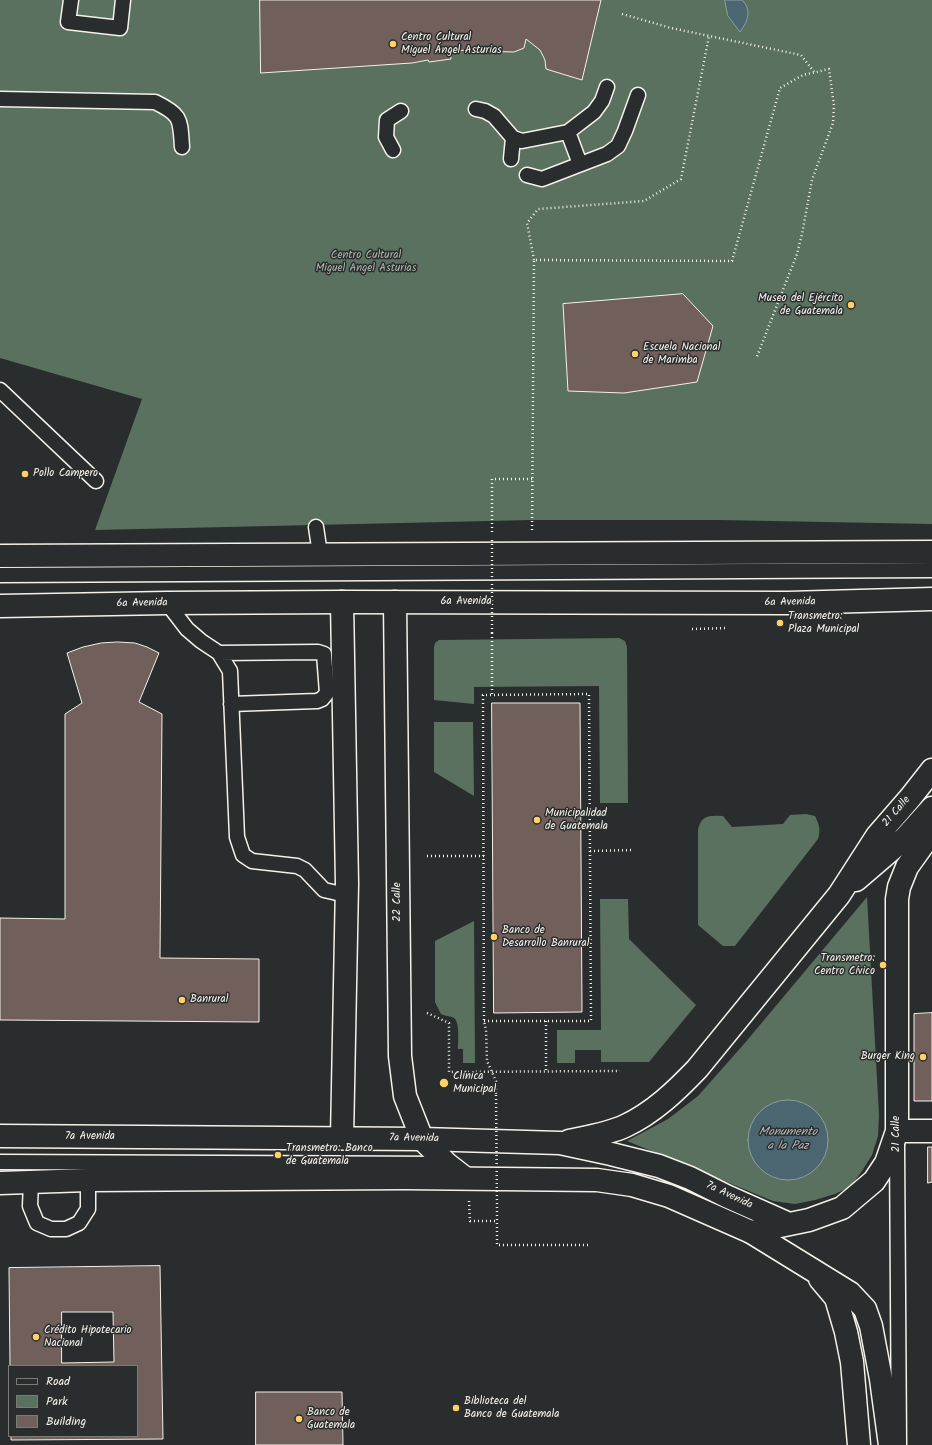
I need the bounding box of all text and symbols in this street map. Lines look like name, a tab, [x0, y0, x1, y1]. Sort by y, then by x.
place label: Centro Cultural Miguel Ángel Asturias	[401, 31, 502, 57]
marker: Centro Cultural Miguel Ángel Asturias	[388, 39, 398, 49]
park label: Centro Cultural Miguel Angel Asturias	[316, 249, 416, 275]
place label: Museo del Ejército de Guatemala	[758, 292, 843, 318]
marker: Museo del Ejército de Guatemala	[846, 300, 856, 310]
place label: Escuela Nacional de Marimba	[643, 341, 720, 367]
marker: Escuela Nacional de Marimba	[630, 349, 640, 359]
place label: Pollo Campero	[33, 467, 98, 481]
marker: Pollo Campero	[20, 469, 30, 479]
street label: 6a Avenida	[440, 595, 492, 609]
street label: 6a Avenida	[764, 596, 816, 610]
street label: 6a Avenida	[116, 597, 168, 611]
place label: Transmetro: Plaza Municipal	[788, 610, 859, 636]
marker: Transmetro: Plaza Municipal	[775, 618, 785, 628]
street label: 21 Calle	[880, 794, 914, 830]
place label: Municipalidad de Guatemala	[545, 807, 608, 833]
marker: Municipalidad de Guatemala	[532, 815, 542, 825]
street label: 22 Calle	[391, 882, 405, 922]
place label: Banco de Desarrollo Banrural	[502, 924, 589, 950]
marker: Banco de Desarrollo Banrural	[489, 932, 499, 942]
place label: Transmetro: Centro Cívico	[814, 952, 875, 978]
marker: Transmetro: Centro Cívico	[878, 960, 888, 970]
place label: Banrural	[190, 993, 228, 1007]
marker: Banrural	[177, 995, 187, 1005]
place label: Burger King	[861, 1050, 915, 1064]
marker: Burger King	[918, 1052, 928, 1062]
place label: Clínica Municipal	[453, 1070, 496, 1096]
marker: Clínica Municipal	[438, 1077, 450, 1089]
street label: 21 Calle	[890, 1116, 904, 1152]
water label: Monumento a la Paz	[759, 1126, 817, 1154]
street label: 7a Avenida	[65, 1130, 115, 1144]
street label: 7a Avenida	[389, 1132, 439, 1146]
place label: Transmetro: Banco de Guatemala	[286, 1142, 373, 1168]
marker: Transmetro: Banco de Guatemala	[273, 1150, 283, 1160]
street label: 7a Avenida	[704, 1179, 754, 1213]
place label: Crédito Hipotecario Nacional	[44, 1324, 132, 1350]
marker: Crédito Hipotecario Nacional	[31, 1332, 41, 1342]
legend	[8, 1365, 138, 1437]
text: Road	[46, 1372, 70, 1391]
text: Park	[46, 1392, 68, 1411]
place label: Biblioteca del Banco de Guatemala	[464, 1395, 559, 1421]
marker: Biblioteca del Banco de Guatemala	[451, 1403, 461, 1413]
place label: Banco de Guatemala	[307, 1406, 355, 1432]
text: Building	[46, 1412, 86, 1431]
marker: Banco de Guatemala	[294, 1414, 304, 1424]

